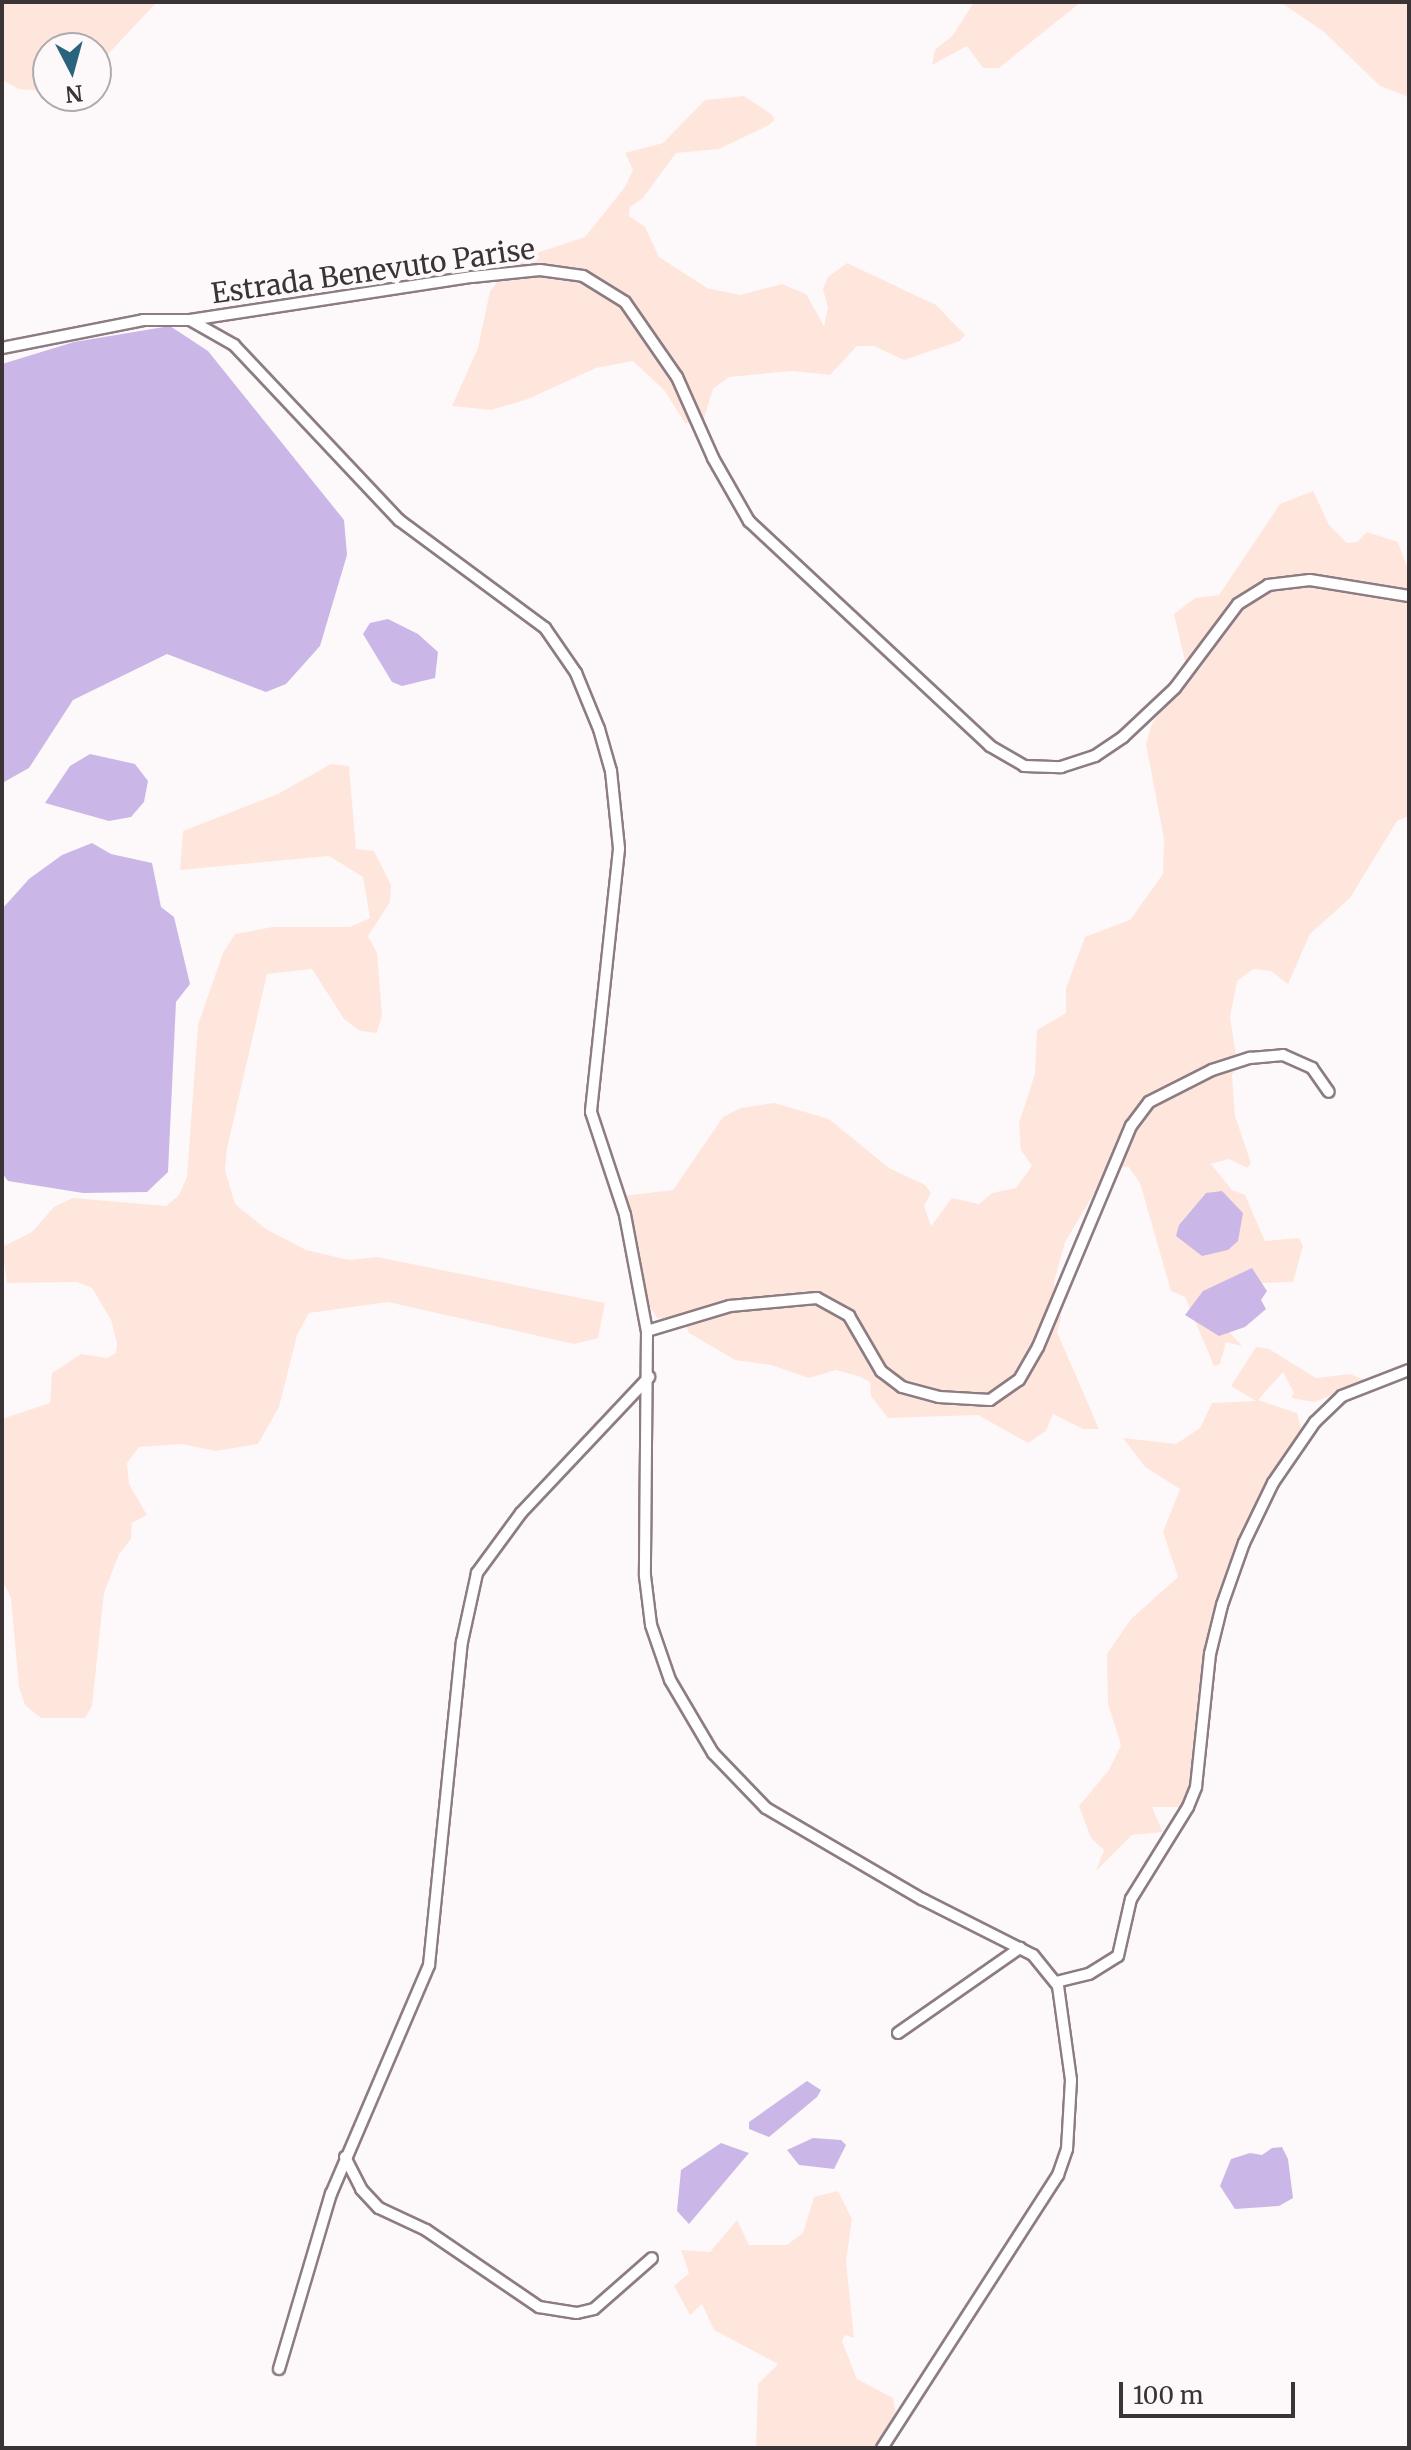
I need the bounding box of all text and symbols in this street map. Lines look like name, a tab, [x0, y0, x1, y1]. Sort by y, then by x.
north arrow	[32, 32, 112, 112]
text: N	[64, 79, 84, 109]
street label: Estrada Benevuto Parise	[209, 232, 537, 310]
scale bar	[1123, 2366, 1299, 2416]
text: 100 m	[1133, 2380, 1203, 2411]

